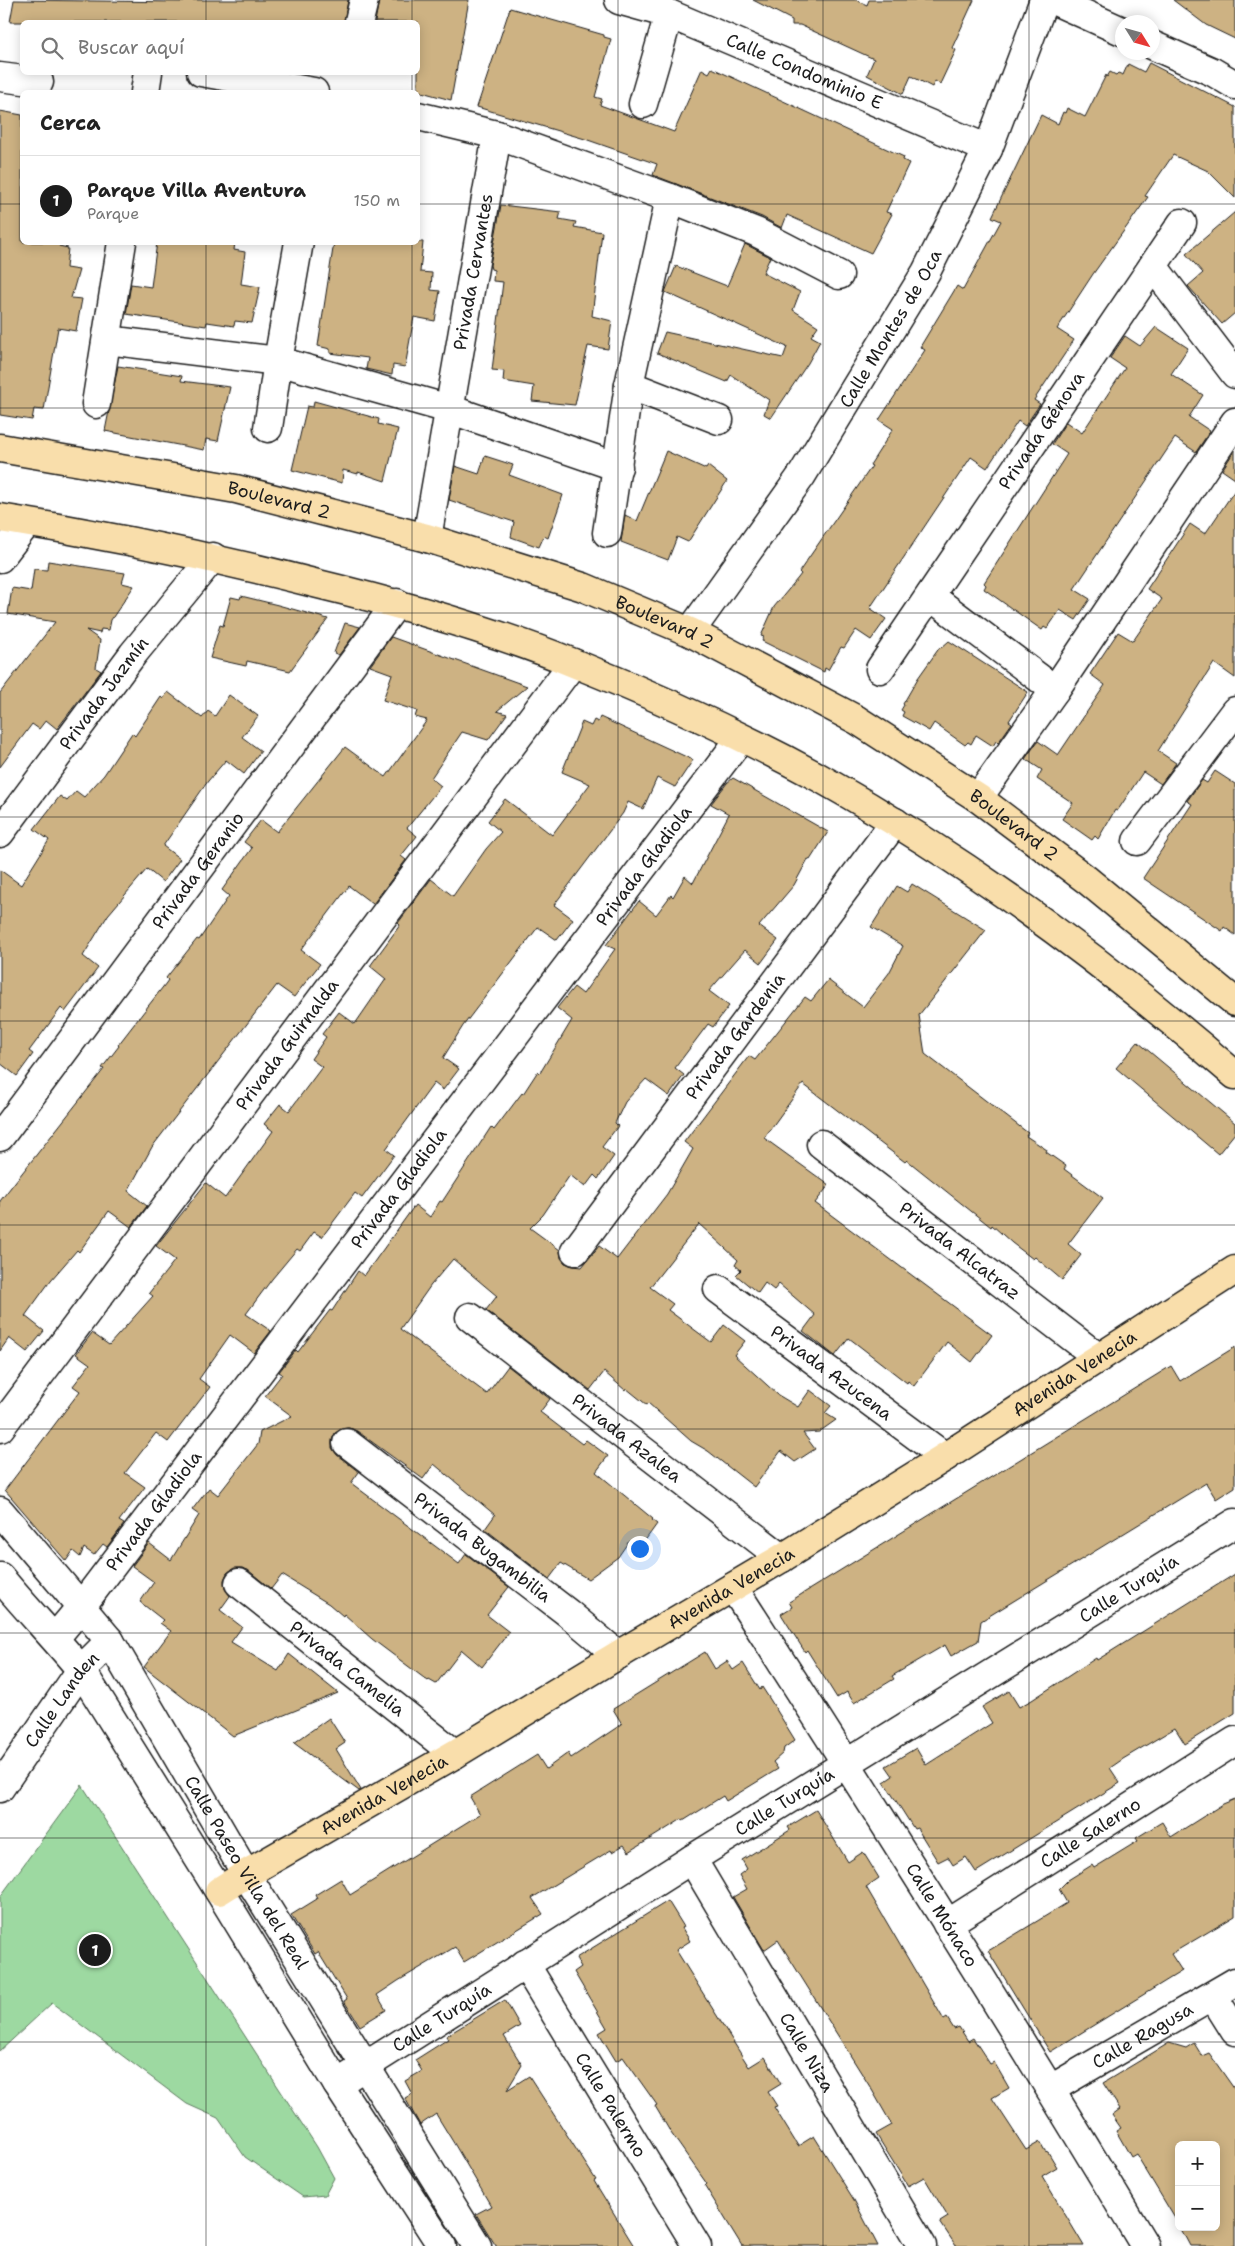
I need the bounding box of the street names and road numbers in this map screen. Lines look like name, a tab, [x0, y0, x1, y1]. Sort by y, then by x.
street label: Calle Condominio E	[723, 28, 886, 115]
street label: Privada Cervantes	[448, 192, 499, 352]
street label: Calle Montes de Oca	[834, 245, 947, 412]
street label: Privada Génova	[993, 367, 1090, 494]
street label: Boulevard 2	[226, 476, 333, 525]
street label: Boulevard 2	[612, 590, 718, 654]
street label: Privada Jazmín	[54, 632, 154, 755]
street label: Boulevard 2	[965, 784, 1063, 866]
street label: Privada Gladiola	[590, 801, 697, 931]
street label: Privada Geranio	[146, 807, 250, 934]
street label: Privada Gardenia	[680, 968, 790, 1105]
street label: Privada Guirnalda	[230, 974, 344, 1115]
street label: Privada Gladiola	[345, 1123, 452, 1254]
street label: Privada Alcatraz	[894, 1196, 1025, 1305]
street label: Privada Azucena	[765, 1320, 897, 1426]
street label: Avenida Venecia	[1008, 1325, 1141, 1422]
street label: Privada Azalea	[567, 1388, 687, 1488]
street label: Privada Gladiola	[100, 1446, 207, 1576]
street label: Privada Bugambilia	[409, 1487, 556, 1608]
street label: Avenida Venecia	[663, 1541, 799, 1635]
street label: Calle Turquía	[1075, 1549, 1183, 1629]
street label: Privada Camelia	[284, 1616, 410, 1722]
street label: Calle Landen	[19, 1646, 105, 1752]
street label: Avenida Venecia	[316, 1749, 452, 1841]
street label: Calle Turquía	[730, 1762, 839, 1842]
street label: Calle Paseo Villa del Real	[179, 1771, 315, 1974]
street label: Calle Salerno	[1036, 1792, 1145, 1874]
street label: Calle Mónaco	[900, 1858, 984, 1972]
street label: Calle Turquía	[388, 1977, 496, 2058]
street label: Calle Ragusa	[1088, 1997, 1197, 2074]
street label: Calle Niza	[774, 2008, 840, 2097]
street label: Calle Palermo	[570, 2048, 652, 2162]

